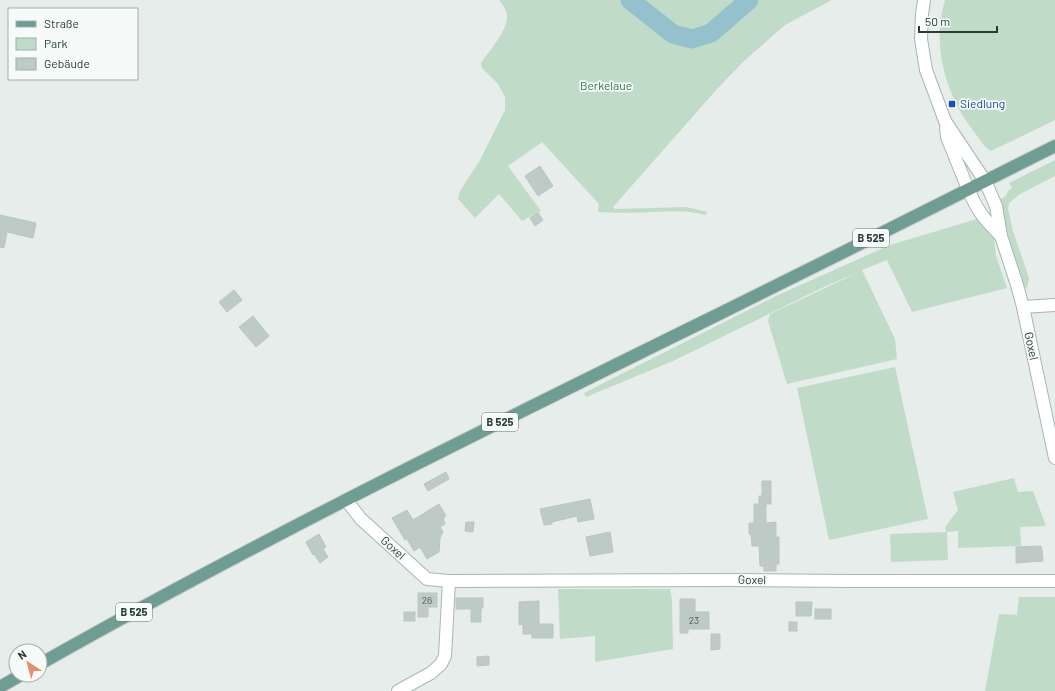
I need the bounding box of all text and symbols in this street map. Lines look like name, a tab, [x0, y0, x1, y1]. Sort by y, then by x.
legend	[8, 8, 138, 80]
scale bar	[919, 8, 997, 34]
text: 50 m	[925, 14, 950, 28]
text: Straße	[44, 16, 79, 30]
text: Park	[44, 36, 68, 50]
text: Gebäude	[44, 56, 90, 70]
park label: Berkelaue	[580, 78, 632, 92]
place label: Siedlung	[960, 96, 1005, 110]
marker: Siedlung	[947, 99, 957, 109]
road number: B 525	[853, 229, 889, 247]
street label: Goxel	[1022, 330, 1042, 361]
road number: B 525	[482, 413, 518, 431]
street label: Goxel	[378, 533, 409, 562]
street label: Goxel	[738, 572, 766, 586]
house number: 26	[422, 594, 432, 606]
road number: B 525	[116, 603, 152, 621]
house number: 23	[689, 614, 699, 626]
north arrow	[8, 643, 48, 683]
text: N	[15, 647, 29, 662]

